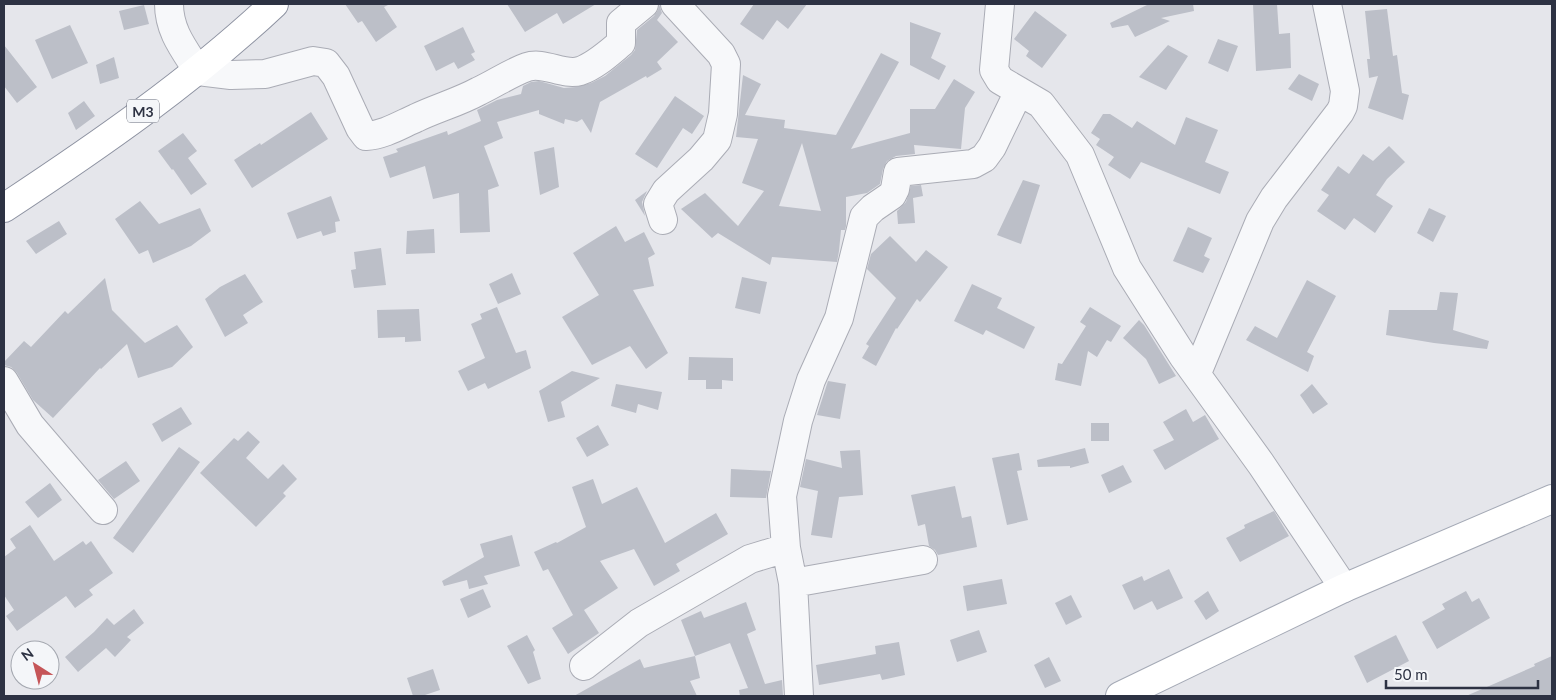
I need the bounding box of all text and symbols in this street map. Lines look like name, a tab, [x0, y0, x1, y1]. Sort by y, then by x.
road number: M3	[127, 100, 159, 122]
north arrow	[10, 640, 60, 690]
text: N	[18, 644, 36, 664]
scale bar	[1386, 658, 1538, 690]
text: 50 m	[1394, 665, 1428, 683]

